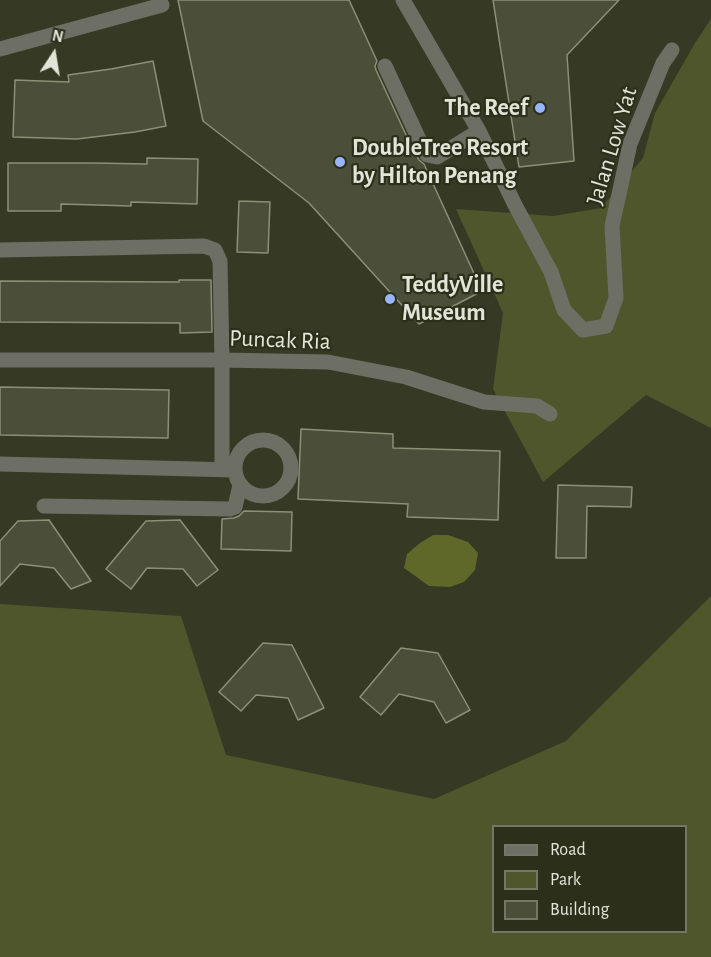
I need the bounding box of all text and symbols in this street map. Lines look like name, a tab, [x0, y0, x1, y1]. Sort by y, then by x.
north arrow	[24, 24, 84, 84]
text: N	[51, 27, 65, 45]
street label: Jalan Low Yat	[580, 83, 644, 209]
place label: The Reef	[444, 94, 528, 122]
marker: The Reef	[533, 101, 547, 115]
place label: DoubleTree Resort by Hilton Penang	[352, 134, 528, 190]
marker: DoubleTree Resort by Hilton Penang	[333, 155, 347, 169]
place label: TeddyVille Museum	[402, 271, 503, 327]
marker: TeddyVille Museum	[383, 292, 397, 306]
street label: Puncak Ria	[229, 324, 331, 356]
legend	[492, 825, 687, 933]
text: Road	[550, 841, 586, 859]
text: Park	[550, 871, 581, 889]
text: Building	[550, 901, 609, 919]

